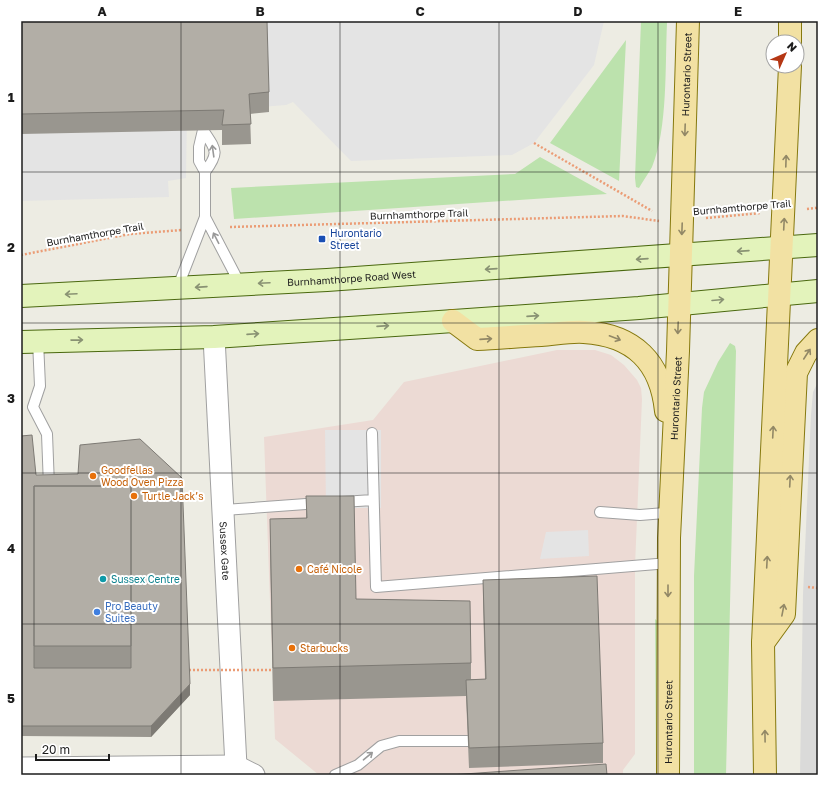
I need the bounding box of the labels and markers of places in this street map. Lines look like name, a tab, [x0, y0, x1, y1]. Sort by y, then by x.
place label: Hurontario Street	[330, 227, 382, 251]
marker: Hurontario Street	[317, 234, 327, 244]
place label: Goodfellas Wood Oven Pizza	[101, 464, 183, 488]
marker: Goodfellas Wood Oven Pizza	[88, 471, 98, 481]
place label: Turtle Jack’s	[142, 490, 203, 502]
marker: Turtle Jack’s	[129, 491, 139, 501]
place label: Café Nicole	[307, 563, 362, 575]
marker: Café Nicole	[294, 564, 304, 574]
place label: Sussex Centre	[111, 573, 180, 585]
marker: Sussex Centre	[98, 574, 108, 584]
place label: Pro Beauty Suites	[105, 600, 158, 624]
marker: Pro Beauty Suites	[92, 607, 102, 617]
place label: Starbucks	[300, 642, 348, 654]
marker: Starbucks	[287, 643, 297, 653]

